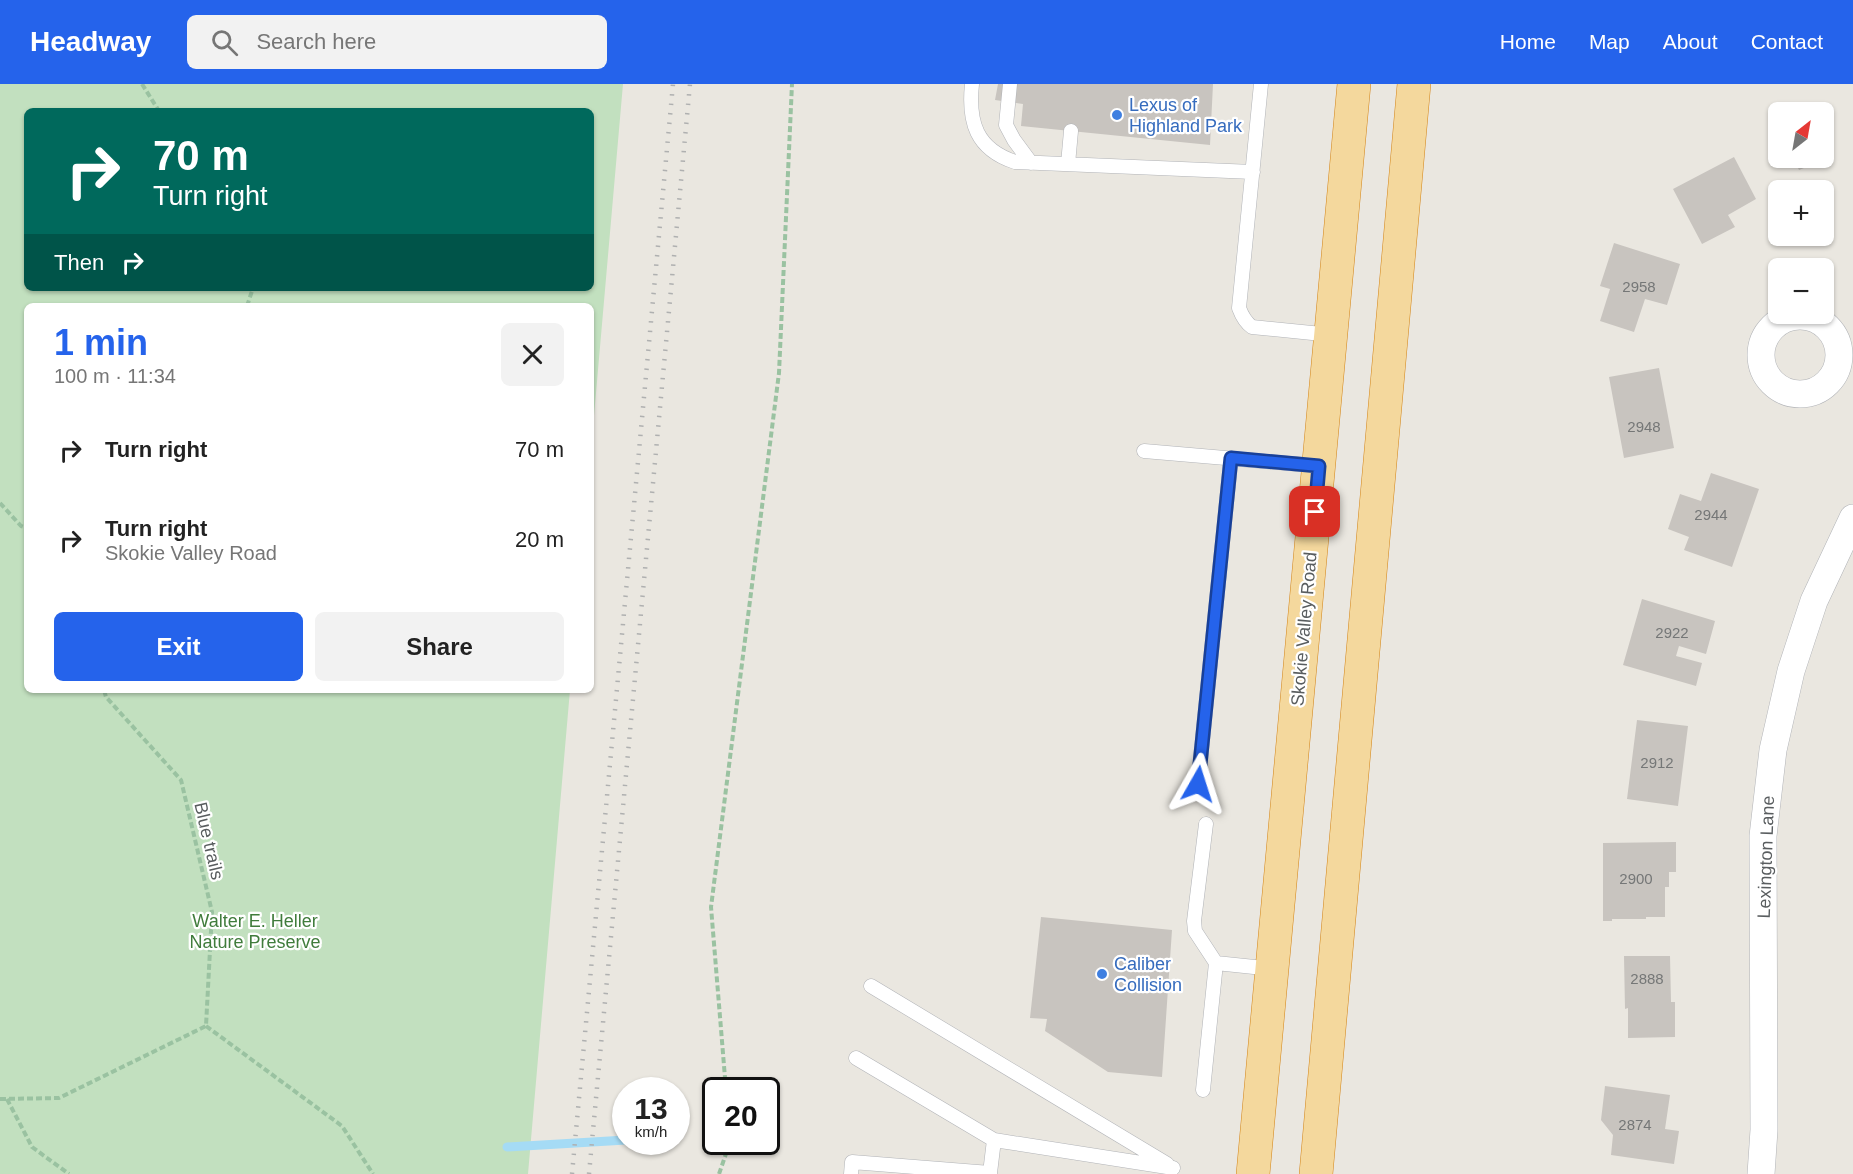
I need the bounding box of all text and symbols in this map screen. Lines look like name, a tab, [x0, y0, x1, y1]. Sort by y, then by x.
search box	[187, 15, 607, 69]
text: Headway	[30, 26, 151, 57]
icon: search	[208, 26, 241, 59]
text: Search here	[256, 29, 376, 54]
text: Home	[1500, 30, 1556, 53]
text: Map	[1589, 30, 1630, 53]
text: About	[1663, 30, 1718, 53]
text: Contact	[1751, 30, 1823, 53]
place label: Lexus of Highland Park	[1129, 95, 1243, 136]
north arrow	[1768, 102, 1834, 168]
map controls	[1768, 102, 1834, 324]
marker: Lexus of Highland Park	[1110, 108, 1124, 122]
icon: right	[54, 132, 132, 210]
text: 70 m	[153, 132, 249, 179]
button: +	[1768, 180, 1834, 246]
text: Turn right	[153, 181, 268, 211]
icon: right	[116, 246, 149, 279]
text: Then	[54, 250, 104, 275]
button: −	[1768, 258, 1834, 324]
house number: 2958	[1622, 278, 1656, 295]
text: 1 min	[54, 322, 148, 363]
button: close	[501, 323, 564, 386]
text: 100 m · 11:34	[54, 365, 176, 387]
house number: 2948	[1627, 418, 1661, 435]
icon: right	[54, 434, 87, 467]
text: Turn right	[105, 437, 207, 462]
text: 70 m	[515, 437, 564, 462]
pin	[1289, 486, 1340, 537]
icon: arrive	[1298, 495, 1331, 528]
house number: 2944	[1694, 506, 1728, 523]
text: Turn right	[105, 516, 207, 541]
icon: right	[54, 524, 87, 557]
text: 20 m	[515, 527, 564, 552]
text: Skokie Valley Road	[105, 542, 277, 564]
street label: Skokie Valley Road	[1287, 551, 1321, 707]
button: Exit	[54, 612, 303, 681]
button: Share	[315, 612, 564, 681]
house number: 2922	[1655, 624, 1689, 641]
position arrow	[1166, 752, 1230, 816]
house number: 2912	[1640, 754, 1674, 771]
street label: Lexington Lane	[1754, 795, 1778, 919]
street label: Blue trails	[190, 800, 228, 882]
house number: 2900	[1619, 870, 1653, 887]
park label: Walter E. Heller Nature Preserve	[189, 911, 321, 952]
place label: Caliber Collision	[1114, 954, 1182, 995]
marker: Caliber Collision	[1095, 967, 1109, 981]
house number: 2888	[1630, 970, 1664, 987]
speed limit sign: 20	[702, 1077, 780, 1155]
text: 13	[634, 1092, 668, 1125]
house number: 2874	[1618, 1116, 1652, 1133]
text: km/h	[635, 1123, 667, 1140]

